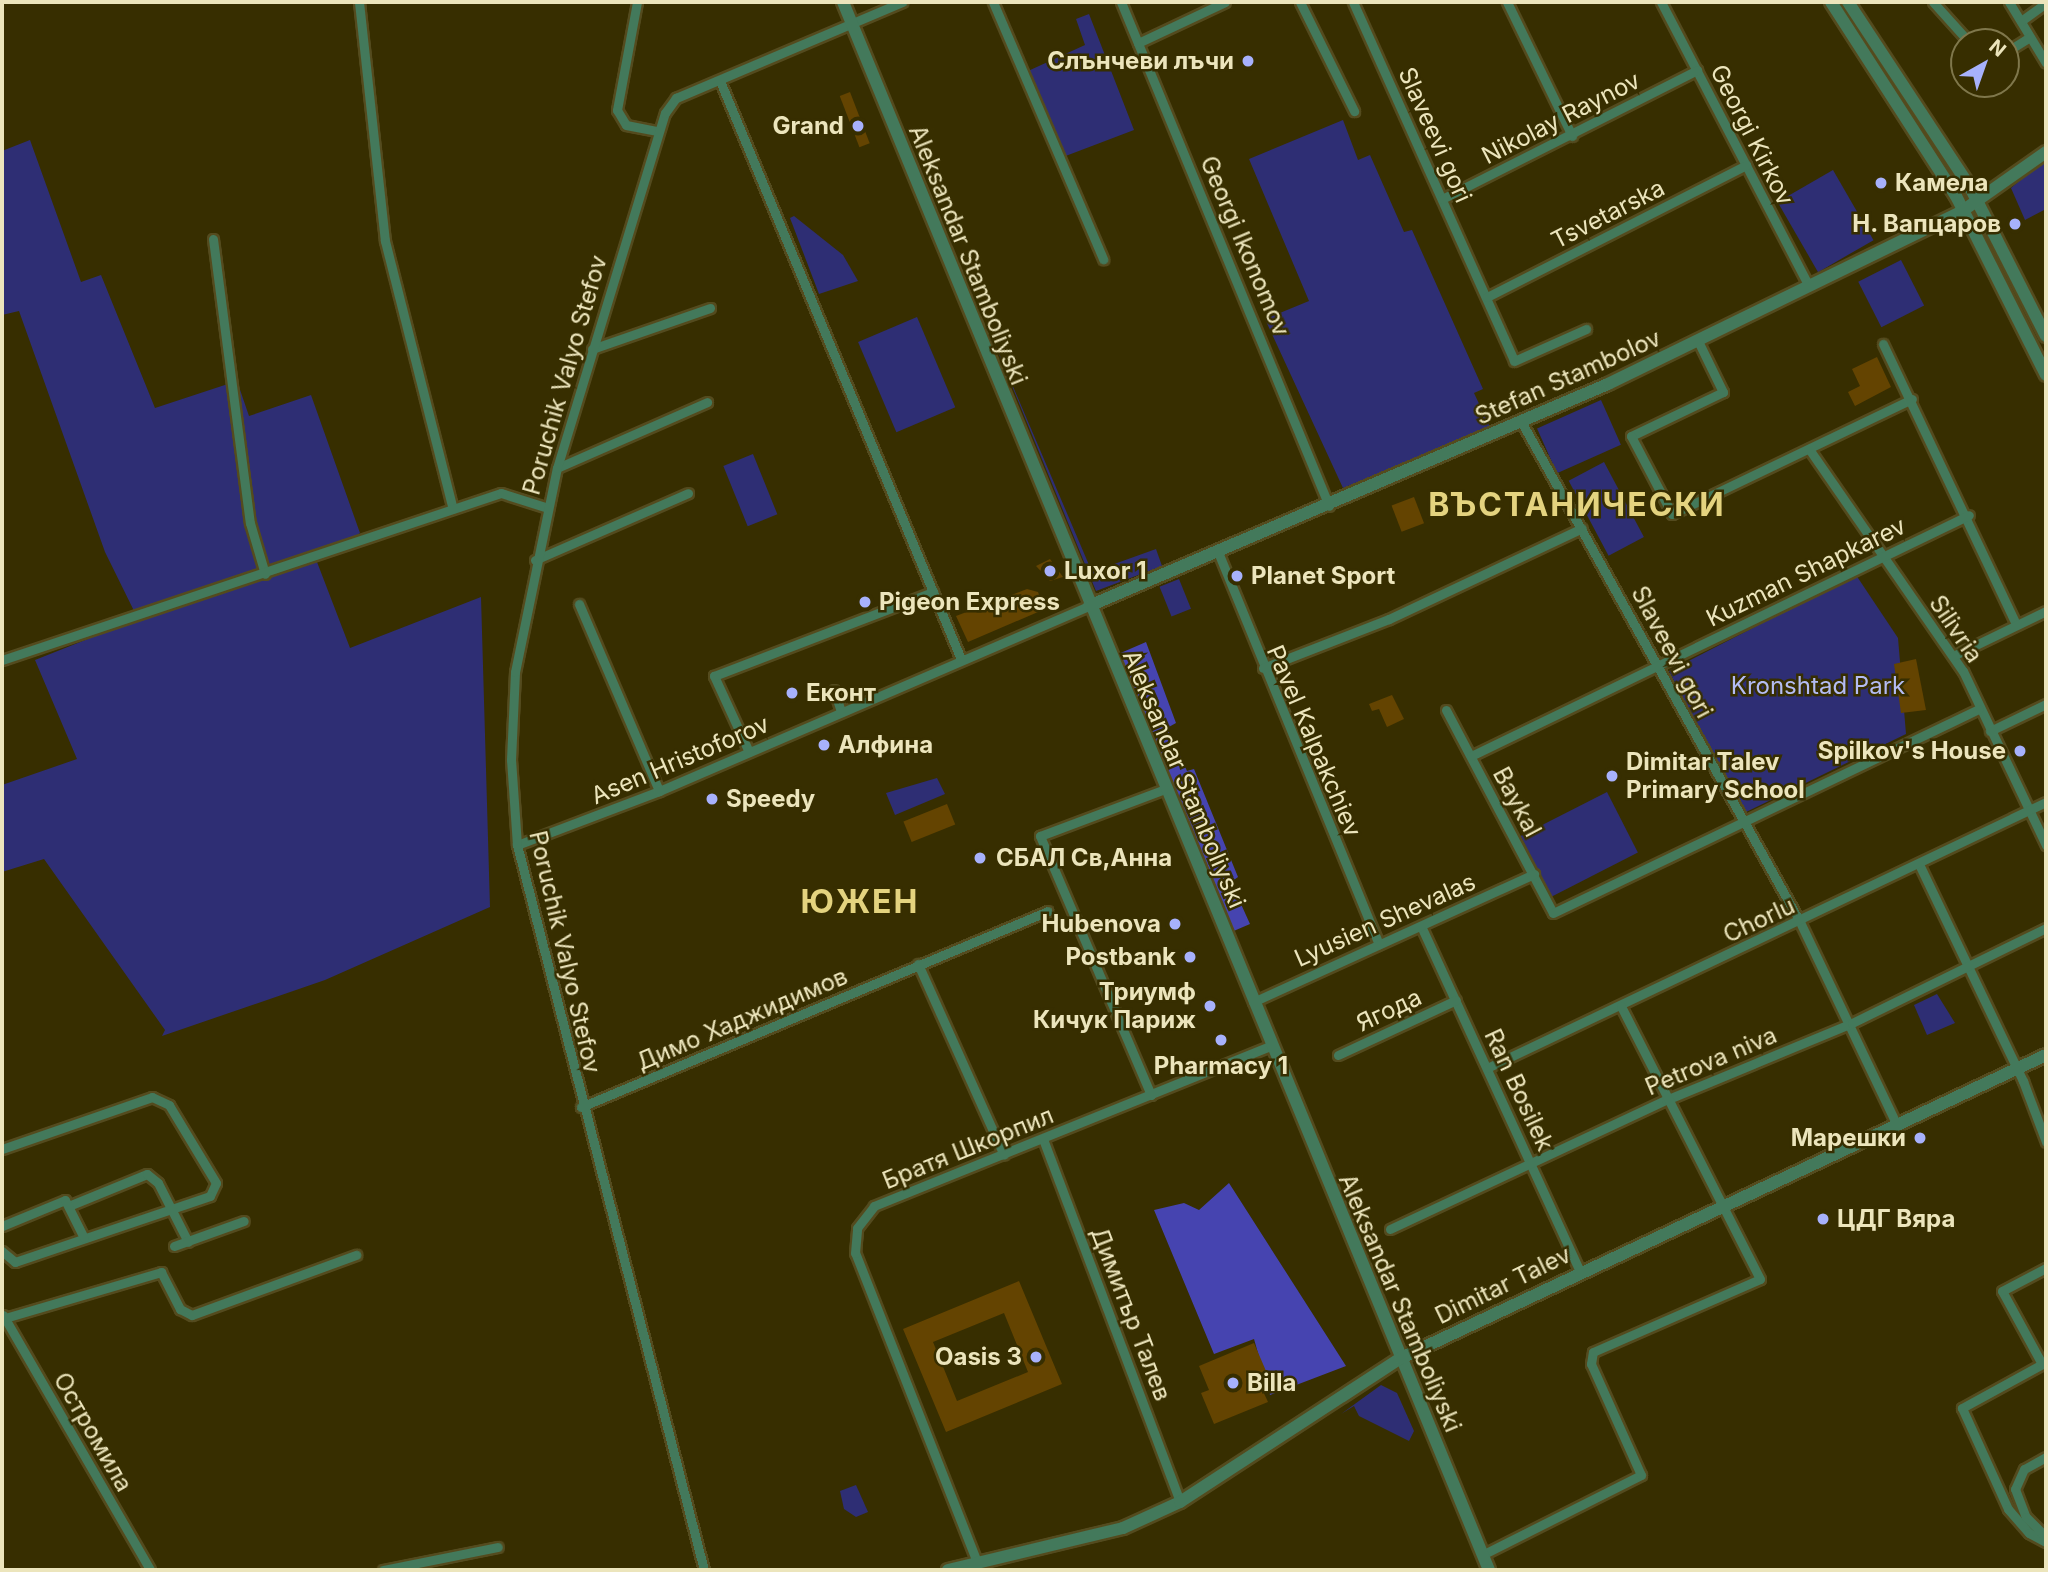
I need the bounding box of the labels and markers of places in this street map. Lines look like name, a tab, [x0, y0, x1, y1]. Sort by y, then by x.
place label: Слънчеви лъчи	[1047, 47, 1234, 75]
marker: Слънчеви лъчи	[1240, 53, 1256, 69]
place label: Grand	[773, 112, 844, 140]
marker: Grand	[850, 118, 866, 134]
place label: Камела	[1895, 169, 1988, 197]
marker: Камела	[1873, 175, 1889, 191]
place label: Н. Вапцаров	[1851, 210, 2001, 238]
marker: Н. Вапцаров	[2007, 216, 2023, 232]
place label: Luxor 1	[1064, 557, 1146, 585]
place label: Planet Sport	[1251, 562, 1395, 590]
marker: Luxor 1	[1042, 563, 1058, 579]
marker: Planet Sport	[1229, 568, 1245, 584]
place label: Pigeon Express	[879, 588, 1060, 616]
marker: Pigeon Express	[857, 594, 873, 610]
place label: Еконт	[806, 679, 876, 707]
marker: Еконт	[784, 685, 800, 701]
place label: Алфина	[838, 731, 933, 759]
marker: Алфина	[816, 737, 832, 753]
place label: Spilkov's House	[1818, 737, 2006, 765]
marker: Spilkov's House	[2012, 743, 2028, 759]
place label: Dimitar Talev Primary School	[1626, 748, 1805, 804]
marker: Dimitar Talev Primary School	[1604, 768, 1620, 784]
place label: Speedy	[726, 785, 815, 813]
marker: Speedy	[704, 791, 720, 807]
place label: СБАЛ Св,Анна	[996, 844, 1172, 872]
marker: СБАЛ Св,Анна	[970, 848, 990, 868]
place label: Hubenova	[1041, 910, 1161, 938]
marker: Hubenova	[1167, 916, 1183, 932]
place label: Postbank	[1065, 943, 1176, 971]
marker: Postbank	[1182, 949, 1198, 965]
place label: Триумф Кичук Париж	[1033, 978, 1196, 1034]
marker: Триумф Кичук Париж	[1202, 998, 1218, 1014]
marker: Pharmacy 1	[1213, 1032, 1229, 1048]
place label: Pharmacy 1	[1154, 1052, 1288, 1080]
place label: Марешки	[1791, 1124, 1906, 1152]
marker: Марешки	[1912, 1130, 1928, 1146]
place label: ЦДГ Вяра	[1837, 1205, 1955, 1233]
marker: ЦДГ Вяра	[1815, 1211, 1831, 1227]
place label: Oasis 3	[935, 1343, 1022, 1371]
marker: Oasis 3	[1028, 1349, 1044, 1365]
place label: Billa	[1247, 1369, 1296, 1397]
marker: Billa	[1225, 1375, 1241, 1391]

